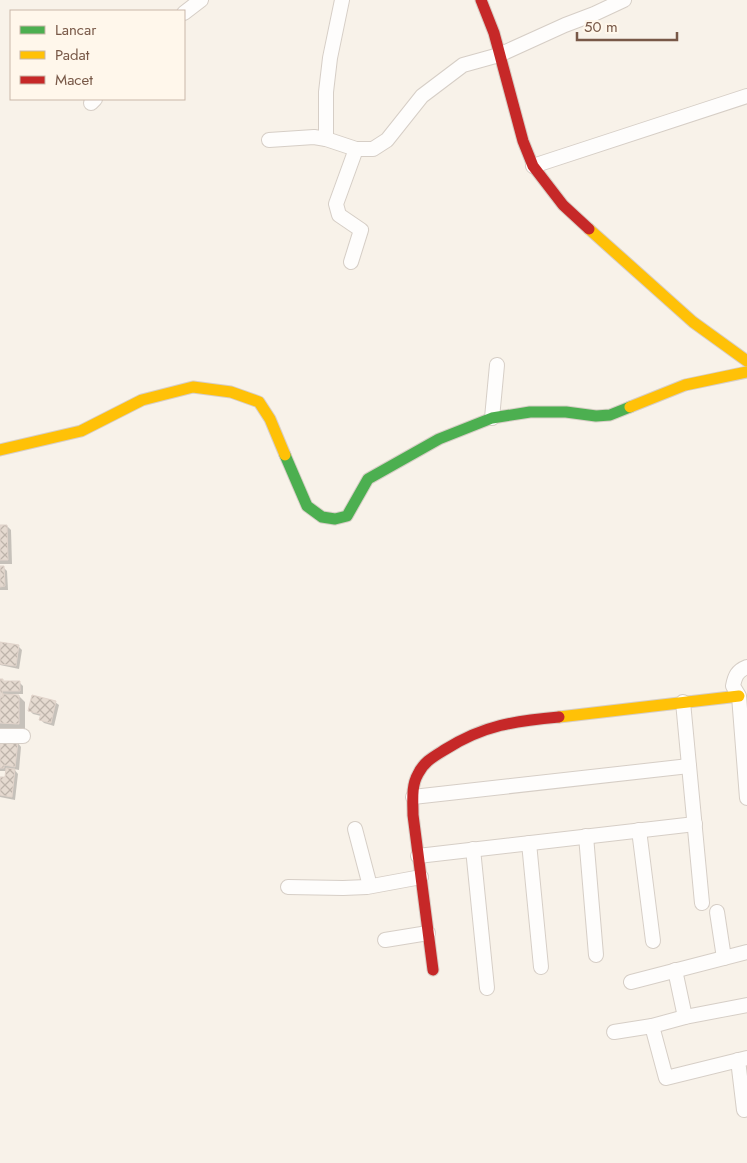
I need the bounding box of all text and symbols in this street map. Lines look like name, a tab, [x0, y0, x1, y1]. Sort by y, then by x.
legend	[10, 10, 185, 100]
scale bar	[577, 10, 677, 42]
text: 50 m	[584, 16, 618, 38]
text: Lancar	[55, 19, 97, 41]
text: Padat	[55, 44, 90, 66]
text: Macet	[55, 69, 93, 91]

